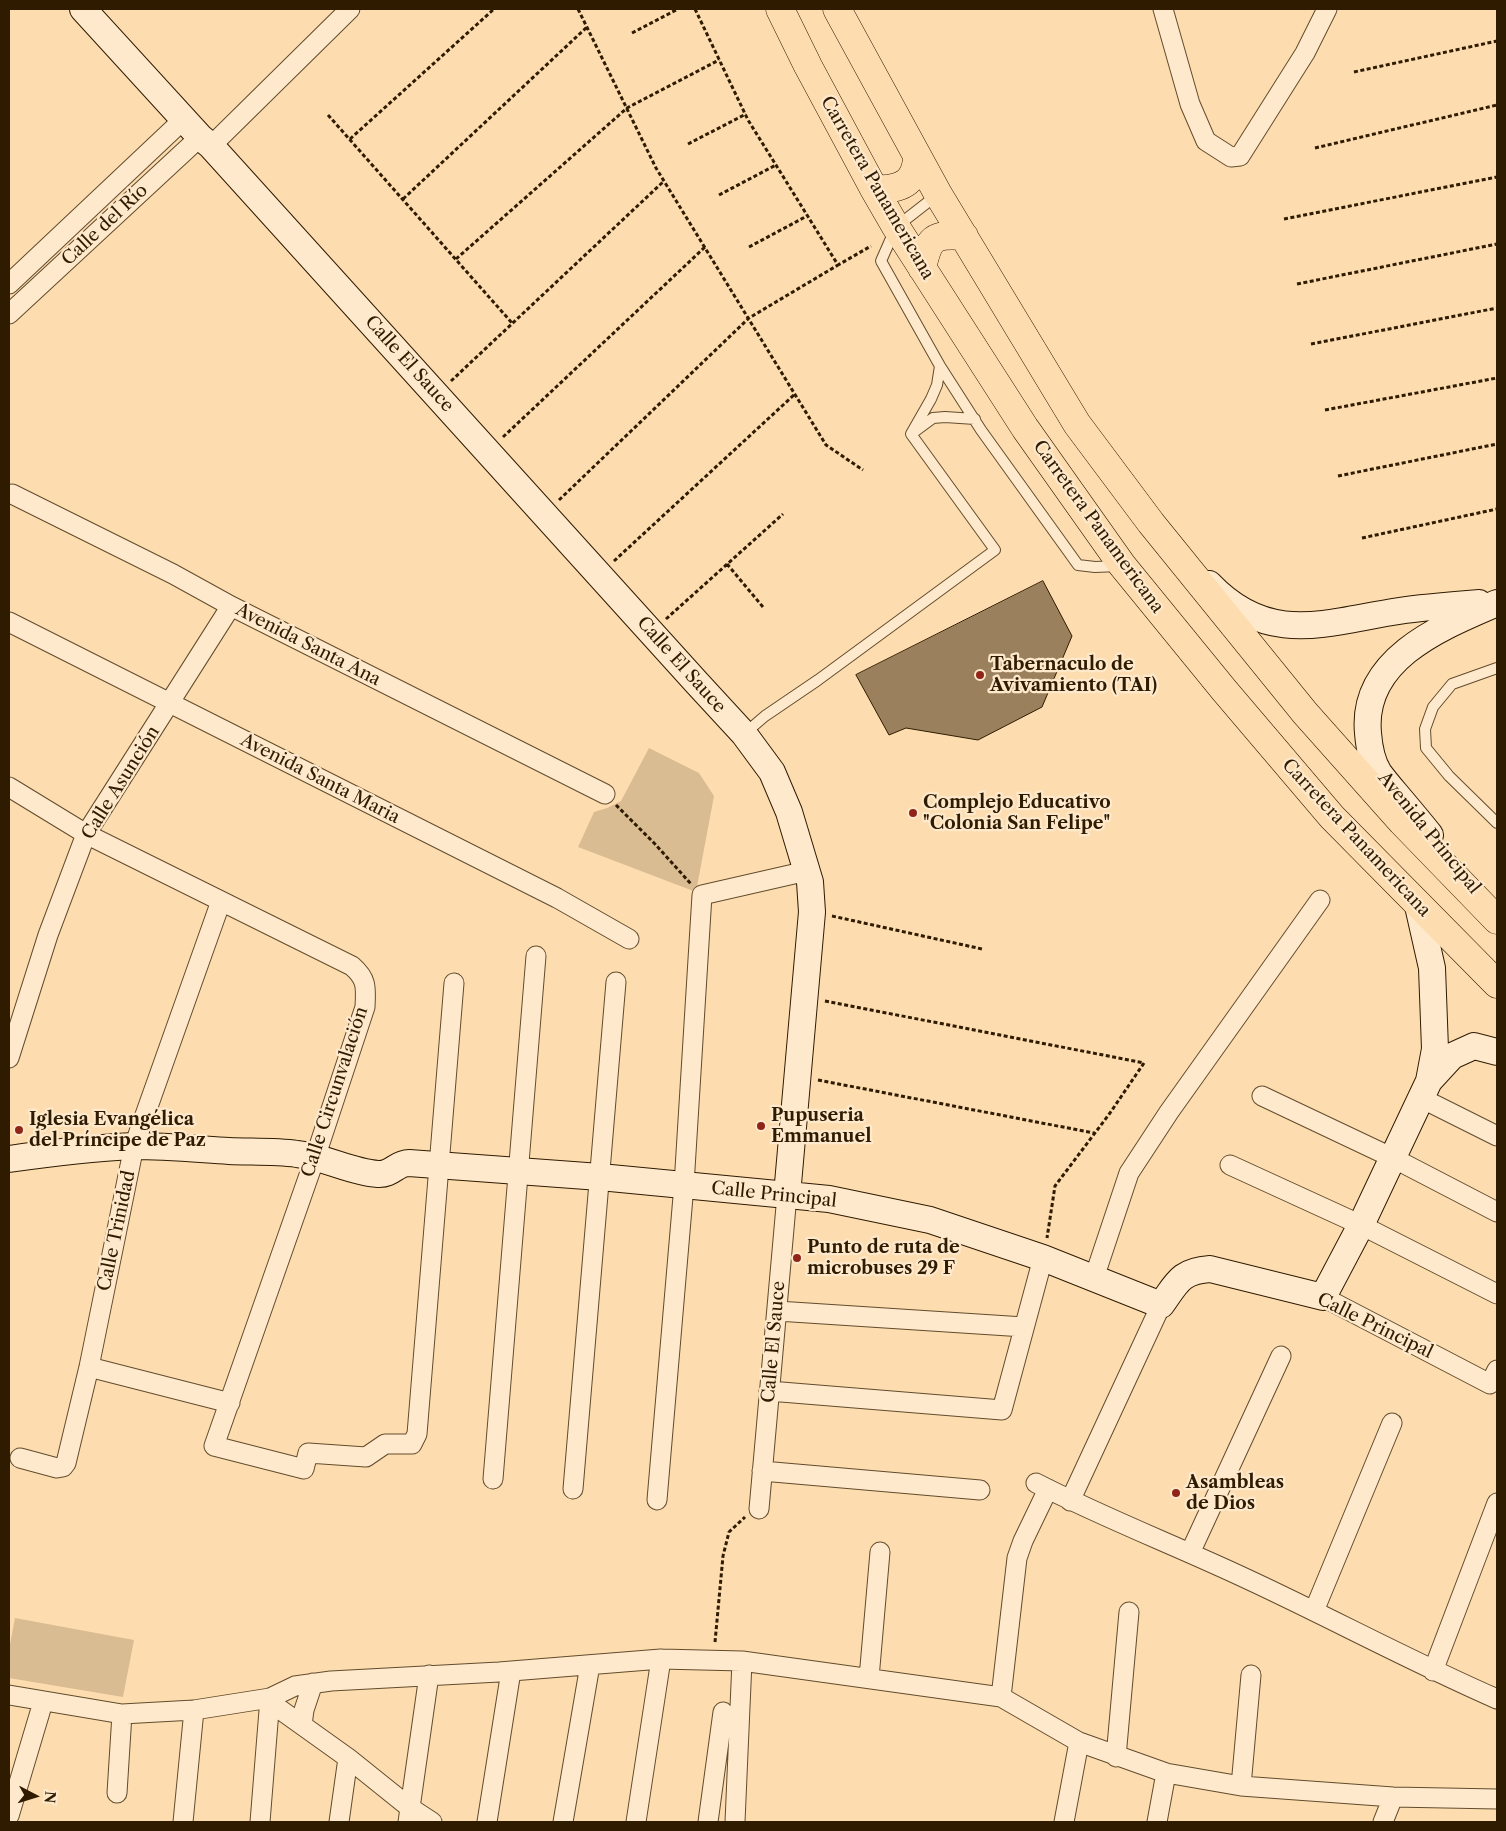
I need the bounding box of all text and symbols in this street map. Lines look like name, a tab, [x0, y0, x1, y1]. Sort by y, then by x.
street label: Carretera Panamericana	[816, 92, 938, 284]
street label: Calle del Río	[57, 180, 153, 270]
street label: Calle El Sauce	[360, 311, 458, 417]
street label: Carretera Panamericana	[1028, 436, 1168, 618]
street label: Avenida Santa Ana	[232, 599, 384, 691]
street label: Calle El Sauce	[632, 612, 730, 718]
place label: Tabernaculo de Avivamiento (TAI)	[990, 654, 1157, 696]
marker: Tabernaculo de Avivamiento (TAI)	[974, 669, 986, 681]
street label: Calle Asunción	[77, 722, 165, 844]
street label: Avenida Santa Maria	[237, 729, 403, 829]
street label: Carretera Panamericana	[1277, 755, 1435, 921]
street label: Avenida Principal	[1373, 768, 1485, 898]
place label: Complejo Educativo "Colonia San Felipe"	[923, 792, 1111, 834]
marker: Complejo Educativo "Colonia San Felipe"	[907, 807, 919, 819]
street label: Calle Circunvalación	[297, 1004, 373, 1180]
place label: Pupuseria Emmanuel	[771, 1105, 872, 1148]
place label: Iglesia Evangélica del Príncipe de Paz	[29, 1109, 206, 1152]
marker: Pupuseria Emmanuel	[755, 1120, 767, 1132]
marker: Iglesia Evangélica del Príncipe de Paz	[13, 1124, 25, 1136]
street label: Calle Trinidad	[94, 1169, 140, 1293]
street label: Calle Principal	[710, 1178, 838, 1212]
place label: Punto de ruta de microbuses 29 F	[807, 1237, 960, 1280]
marker: Punto de ruta de microbuses 29 F	[791, 1252, 803, 1264]
street label: Calle El Sauce	[758, 1280, 790, 1404]
street label: Calle Principal	[1314, 1289, 1436, 1363]
place label: Asambleas de Dios	[1186, 1472, 1284, 1515]
marker: Asambleas de Dios	[1170, 1487, 1182, 1499]
north arrow	[10, 1771, 60, 1821]
text: N	[40, 1790, 59, 1804]

